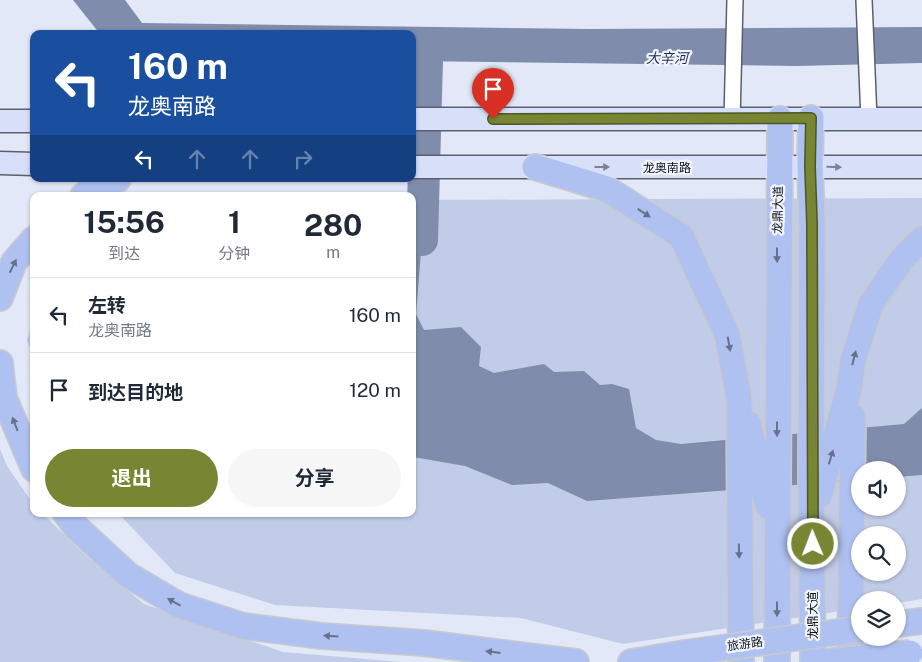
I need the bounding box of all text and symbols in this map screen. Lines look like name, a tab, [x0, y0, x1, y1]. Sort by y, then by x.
text: 160 m	[128, 46, 228, 87]
icon: left	[45, 50, 110, 115]
water label: 大辛河	[646, 50, 691, 66]
pin	[472, 68, 514, 119]
icon: arrive	[479, 75, 507, 103]
text: 龙奥南路	[128, 93, 216, 119]
icon: left	[130, 145, 158, 173]
icon: ahead	[183, 145, 211, 173]
icon: ahead	[236, 145, 264, 173]
icon: right	[289, 145, 317, 173]
street label: 龙奥南路	[643, 161, 691, 175]
one-way arrow	[594, 163, 610, 171]
one-way arrow	[826, 163, 842, 171]
street label: 龙鼎大道	[771, 186, 785, 234]
text: 15:56	[84, 204, 165, 240]
text: 1	[228, 204, 241, 240]
text: 280	[304, 207, 362, 243]
one-way arrow	[637, 208, 651, 217]
text: m	[326, 243, 340, 262]
text: 到达	[108, 244, 140, 263]
text: 分钟	[218, 244, 250, 263]
one-way arrow	[773, 247, 781, 263]
one-way arrow	[10, 259, 18, 273]
text: 左转	[88, 294, 126, 316]
icon: left	[45, 301, 73, 329]
text: 160 m	[349, 304, 401, 326]
text: 龙奥南路	[88, 321, 152, 340]
one-way arrow	[725, 337, 733, 353]
one-way arrow	[851, 351, 859, 366]
icon: arrive	[45, 376, 73, 404]
text: 120 m	[349, 379, 401, 401]
text: 到达目的地	[88, 381, 183, 403]
one-way arrow	[11, 417, 18, 432]
one-way arrow	[773, 421, 781, 437]
button: 退出	[45, 449, 218, 507]
button: 分享	[228, 449, 401, 507]
one-way arrow	[827, 450, 835, 465]
map controls	[851, 461, 906, 646]
button: sound	[851, 461, 906, 516]
position arrow	[786, 517, 838, 569]
button: search	[851, 526, 906, 581]
one-way arrow	[735, 543, 743, 559]
street label: 龙鼎大道	[806, 591, 820, 639]
button: layers	[851, 591, 906, 646]
one-way arrow	[167, 597, 181, 606]
one-way arrow	[773, 601, 781, 617]
one-way arrow	[323, 632, 339, 640]
street label: 旅游路	[726, 635, 764, 653]
one-way arrow	[485, 648, 501, 656]

